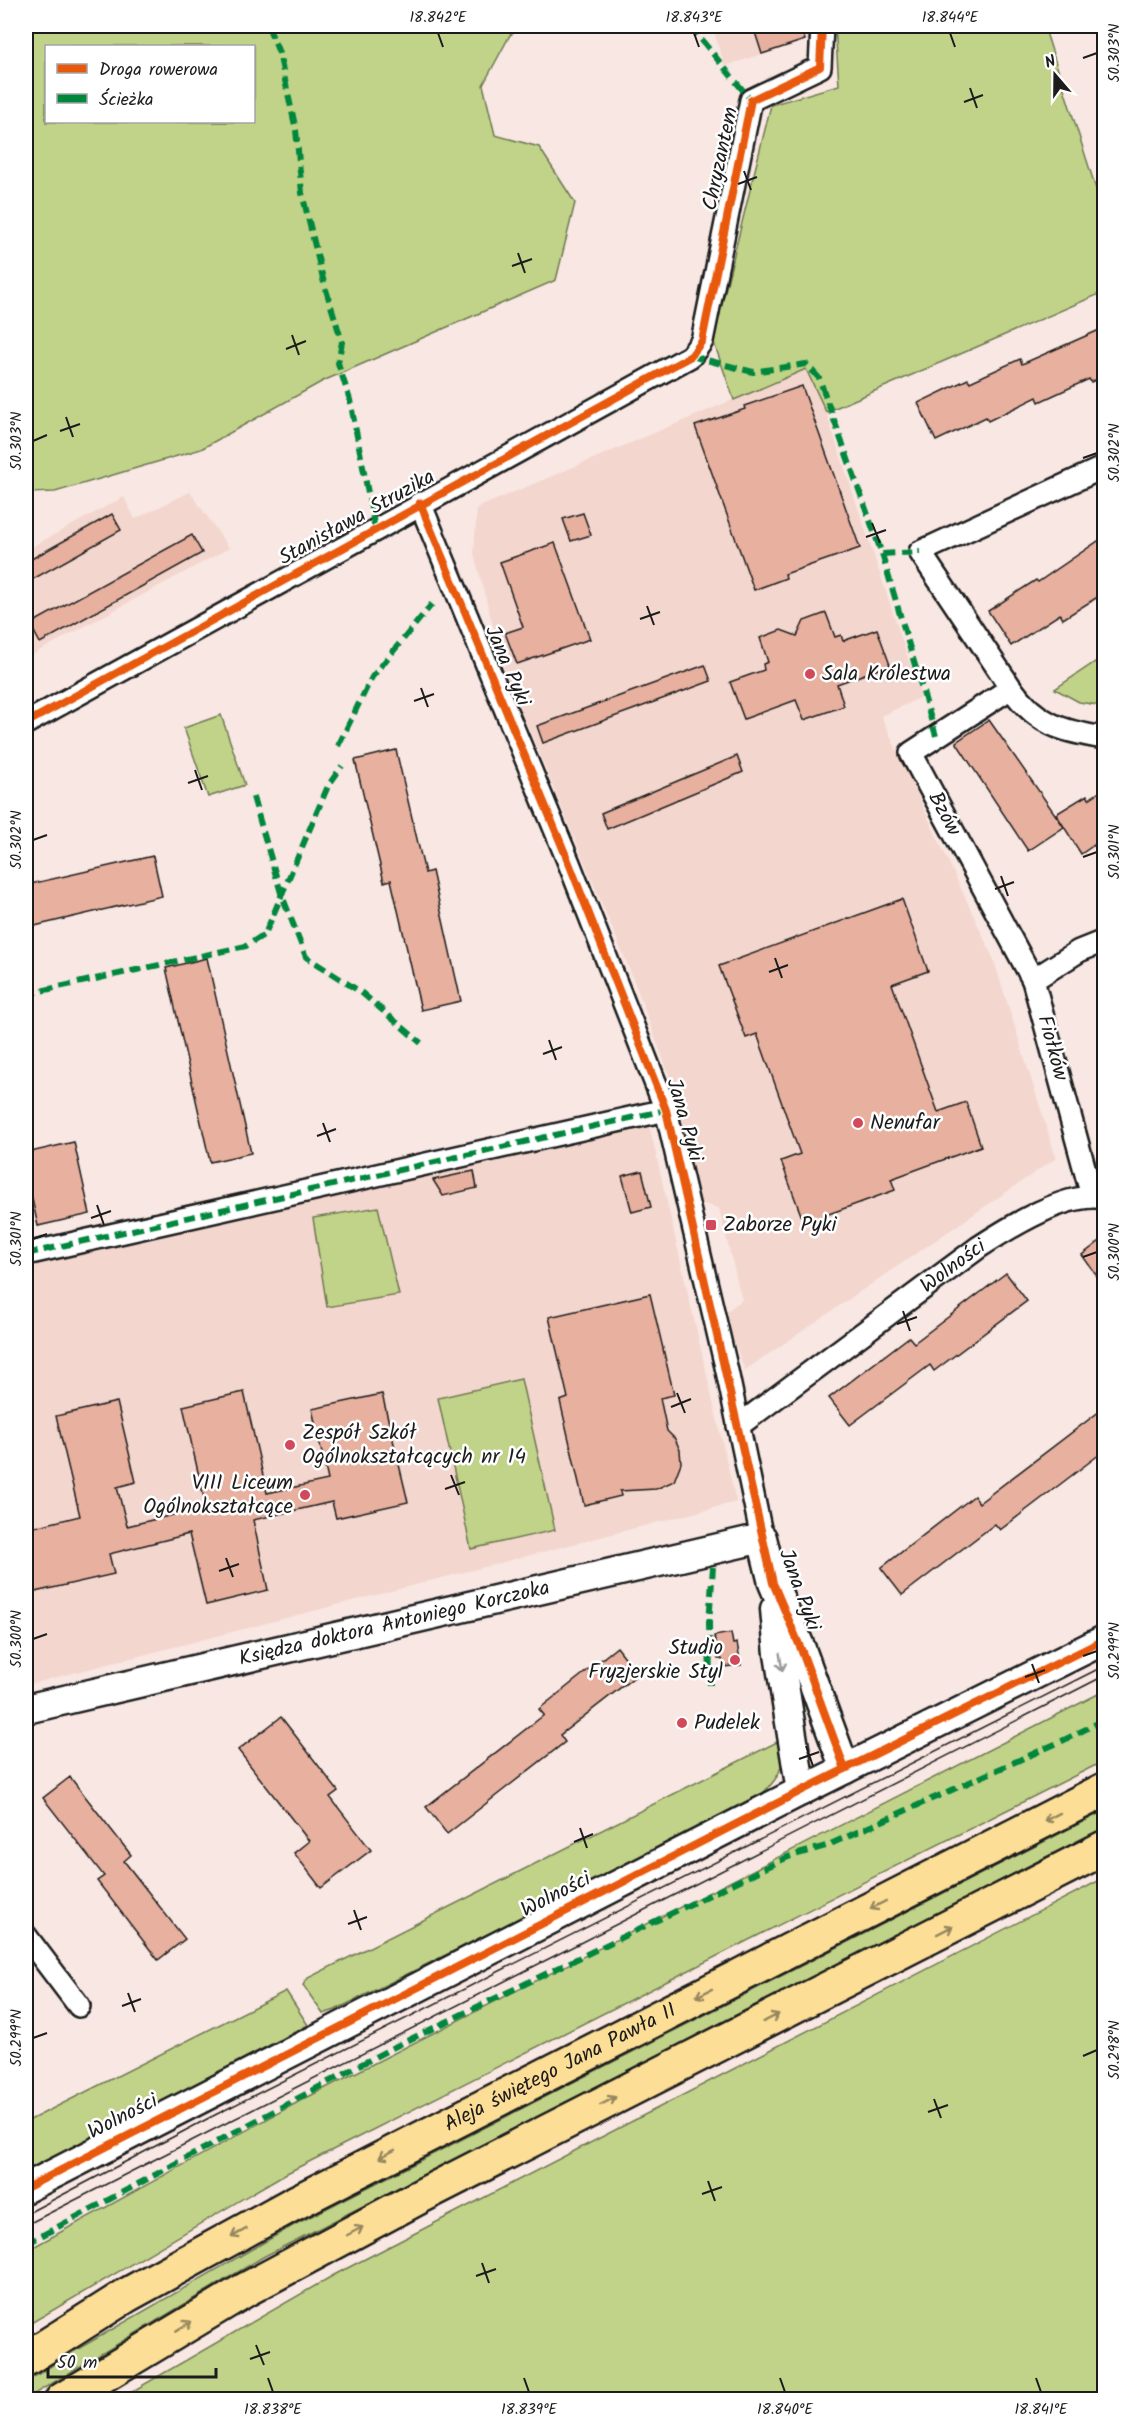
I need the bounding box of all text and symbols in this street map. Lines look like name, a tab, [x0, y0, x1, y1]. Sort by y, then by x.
text: 18.842°E	[409, 6, 468, 30]
text: 18.843°E	[665, 6, 724, 30]
text: 18.844°E	[922, 6, 980, 30]
text: 50.303°N	[1103, 24, 1127, 82]
legend	[45, 45, 255, 123]
north arrow	[1025, 45, 1085, 105]
text: N	[1041, 49, 1059, 76]
text: Droga rowerowa	[99, 56, 218, 85]
text: Ścieżka	[99, 86, 154, 115]
street label: Chryzantem	[694, 104, 748, 214]
text: 50.303°N	[5, 412, 29, 470]
text: 50.302°N	[1103, 423, 1127, 483]
street label: Stanisława Struzika	[273, 461, 441, 575]
street label: Jana Pyki	[475, 620, 539, 713]
place label: Sala Królestwa	[822, 658, 951, 691]
marker: Sala Królestwa	[803, 667, 817, 681]
street label: Bzów	[919, 786, 970, 843]
text: 50.302°N	[5, 810, 29, 870]
text: 50.301°N	[1103, 824, 1127, 880]
street label: Fiołków	[1027, 1012, 1077, 1085]
street label: Jana Pyki	[656, 1074, 712, 1166]
place label: Nenufar	[870, 1107, 941, 1140]
marker: Nenufar	[851, 1116, 865, 1130]
place label: Zaborze Pyki	[723, 1209, 838, 1242]
text: 50.301°N	[5, 1211, 29, 1267]
marker: Zaborze Pyki	[704, 1218, 718, 1232]
text: 50.300°N	[1103, 1223, 1127, 1281]
street label: Wolności	[913, 1230, 993, 1302]
place label: Zespół Szkół Ogólnokształcących nr 14	[302, 1417, 526, 1474]
marker: Zespół Szkół Ogólnokształcących nr 14	[283, 1438, 297, 1452]
place label: VIII Liceum Ogólnokształcące	[143, 1467, 294, 1524]
marker: VIII Liceum Ogólnokształcące	[298, 1488, 312, 1502]
street label: Jana Pyki	[769, 1544, 829, 1637]
street label: Księdza doktora Antoniego Korczoka	[235, 1571, 553, 1676]
text: 50.300°N	[5, 1610, 29, 1668]
text: 50.299°N	[1103, 1622, 1127, 1680]
place label: Studio Fryzjerskie Styl	[588, 1632, 723, 1689]
one-way arrow	[775, 1652, 786, 1671]
marker: Studio Fryzjerskie Styl	[728, 1653, 742, 1667]
place label: Pudelek	[694, 1707, 760, 1740]
marker: Pudelek	[675, 1716, 689, 1730]
one-way arrow	[1044, 1812, 1062, 1823]
street label: Wolności	[515, 1863, 598, 1927]
one-way arrow	[870, 1900, 888, 1911]
one-way arrow	[936, 1923, 954, 1935]
one-way arrow	[696, 1988, 714, 1999]
street label: Aleja świętego Jana Pawła II	[438, 1994, 682, 2141]
text: 50.299°N	[5, 2009, 29, 2067]
one-way arrow	[762, 2012, 779, 2024]
text: 50.298°N	[1103, 2020, 1127, 2080]
street label: Wolności	[82, 2085, 165, 2149]
one-way arrow	[599, 2095, 616, 2107]
one-way arrow	[378, 2149, 396, 2161]
one-way arrow	[346, 2225, 363, 2237]
one-way arrow	[231, 2228, 249, 2239]
one-way arrow	[175, 2319, 192, 2331]
scale bar	[48, 2341, 216, 2379]
text: 50 m	[57, 2349, 97, 2378]
text: 18.838°E	[244, 2398, 303, 2422]
text: 18.839°E	[501, 2398, 558, 2422]
text: 18.840°E	[757, 2398, 814, 2422]
text: 18.841°E	[1014, 2398, 1069, 2422]

